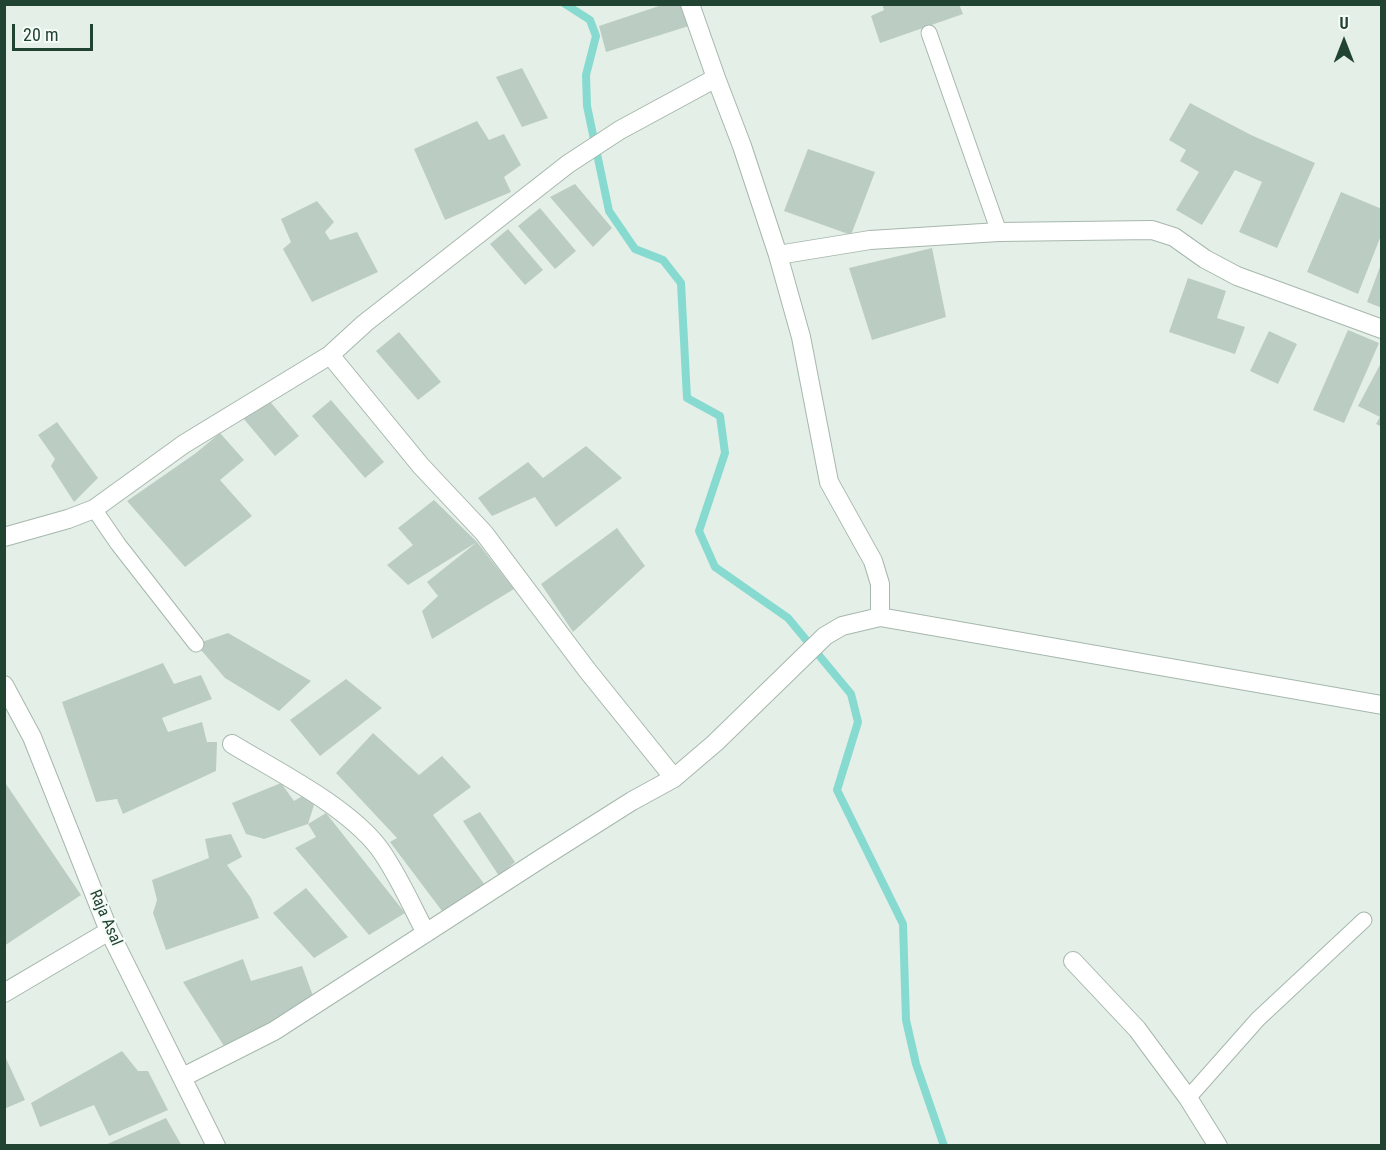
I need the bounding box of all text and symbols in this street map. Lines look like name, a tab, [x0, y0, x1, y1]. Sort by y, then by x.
scale bar	[15, 12, 96, 50]
north arrow	[1314, 12, 1374, 72]
text: U	[1339, 14, 1349, 33]
text: 20 m	[23, 24, 58, 45]
street label: Raja Asal	[85, 887, 125, 949]

